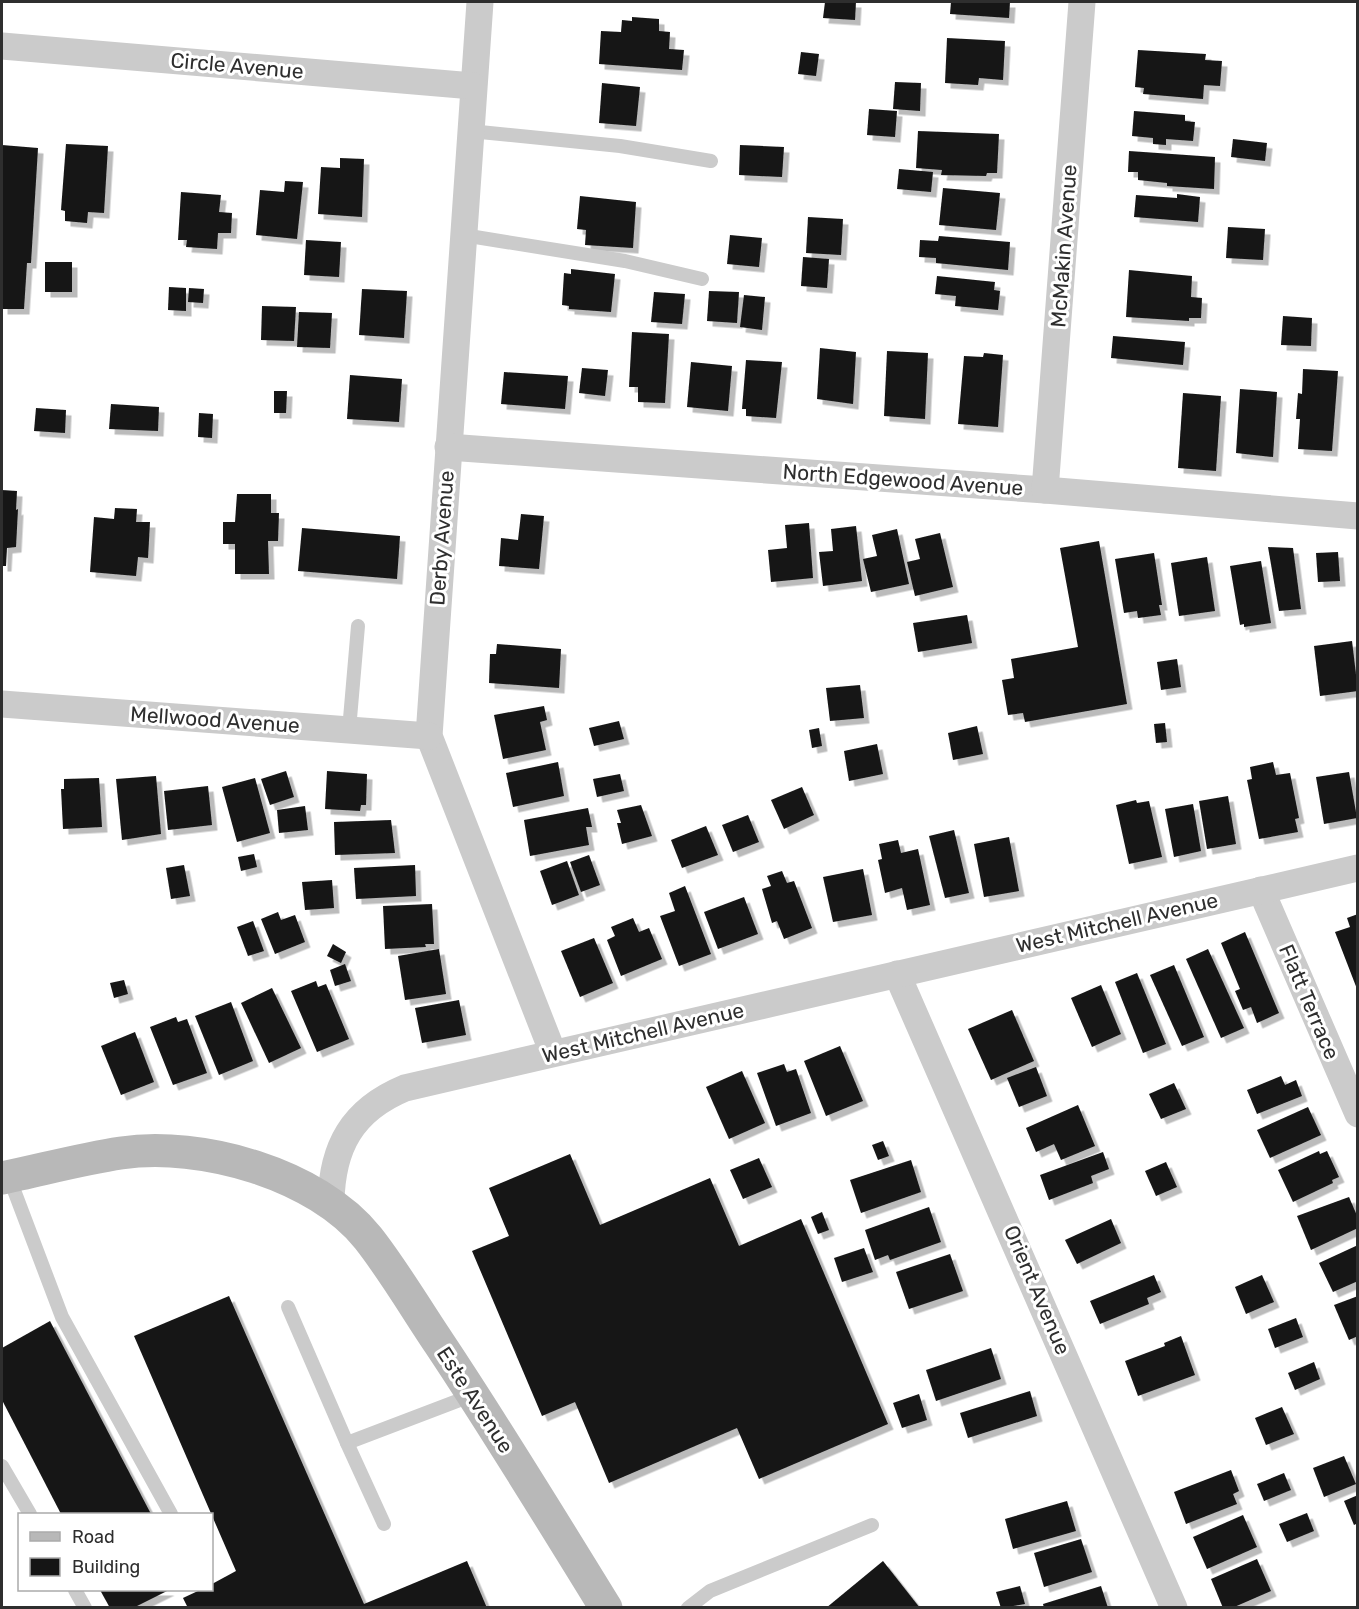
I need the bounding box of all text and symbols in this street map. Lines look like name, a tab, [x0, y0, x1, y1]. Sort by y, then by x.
street label: Circle Avenue	[169, 47, 305, 84]
street label: McMakin Avenue	[1045, 164, 1082, 328]
street label: North Edgewood Avenue	[782, 459, 1024, 500]
street label: Derby Avenue	[424, 470, 459, 606]
street label: Mellwood Avenue	[129, 701, 301, 738]
street label: West Mitchell Avenue	[1013, 887, 1220, 958]
street label: Flatt Terrace	[1274, 941, 1345, 1063]
street label: West Mitchell Avenue	[539, 997, 746, 1068]
street label: Orient Avenue	[999, 1221, 1076, 1358]
street label: Este Avenue	[432, 1342, 519, 1458]
legend	[18, 1513, 213, 1591]
text: Road	[72, 1526, 115, 1548]
text: Building	[72, 1556, 140, 1578]

